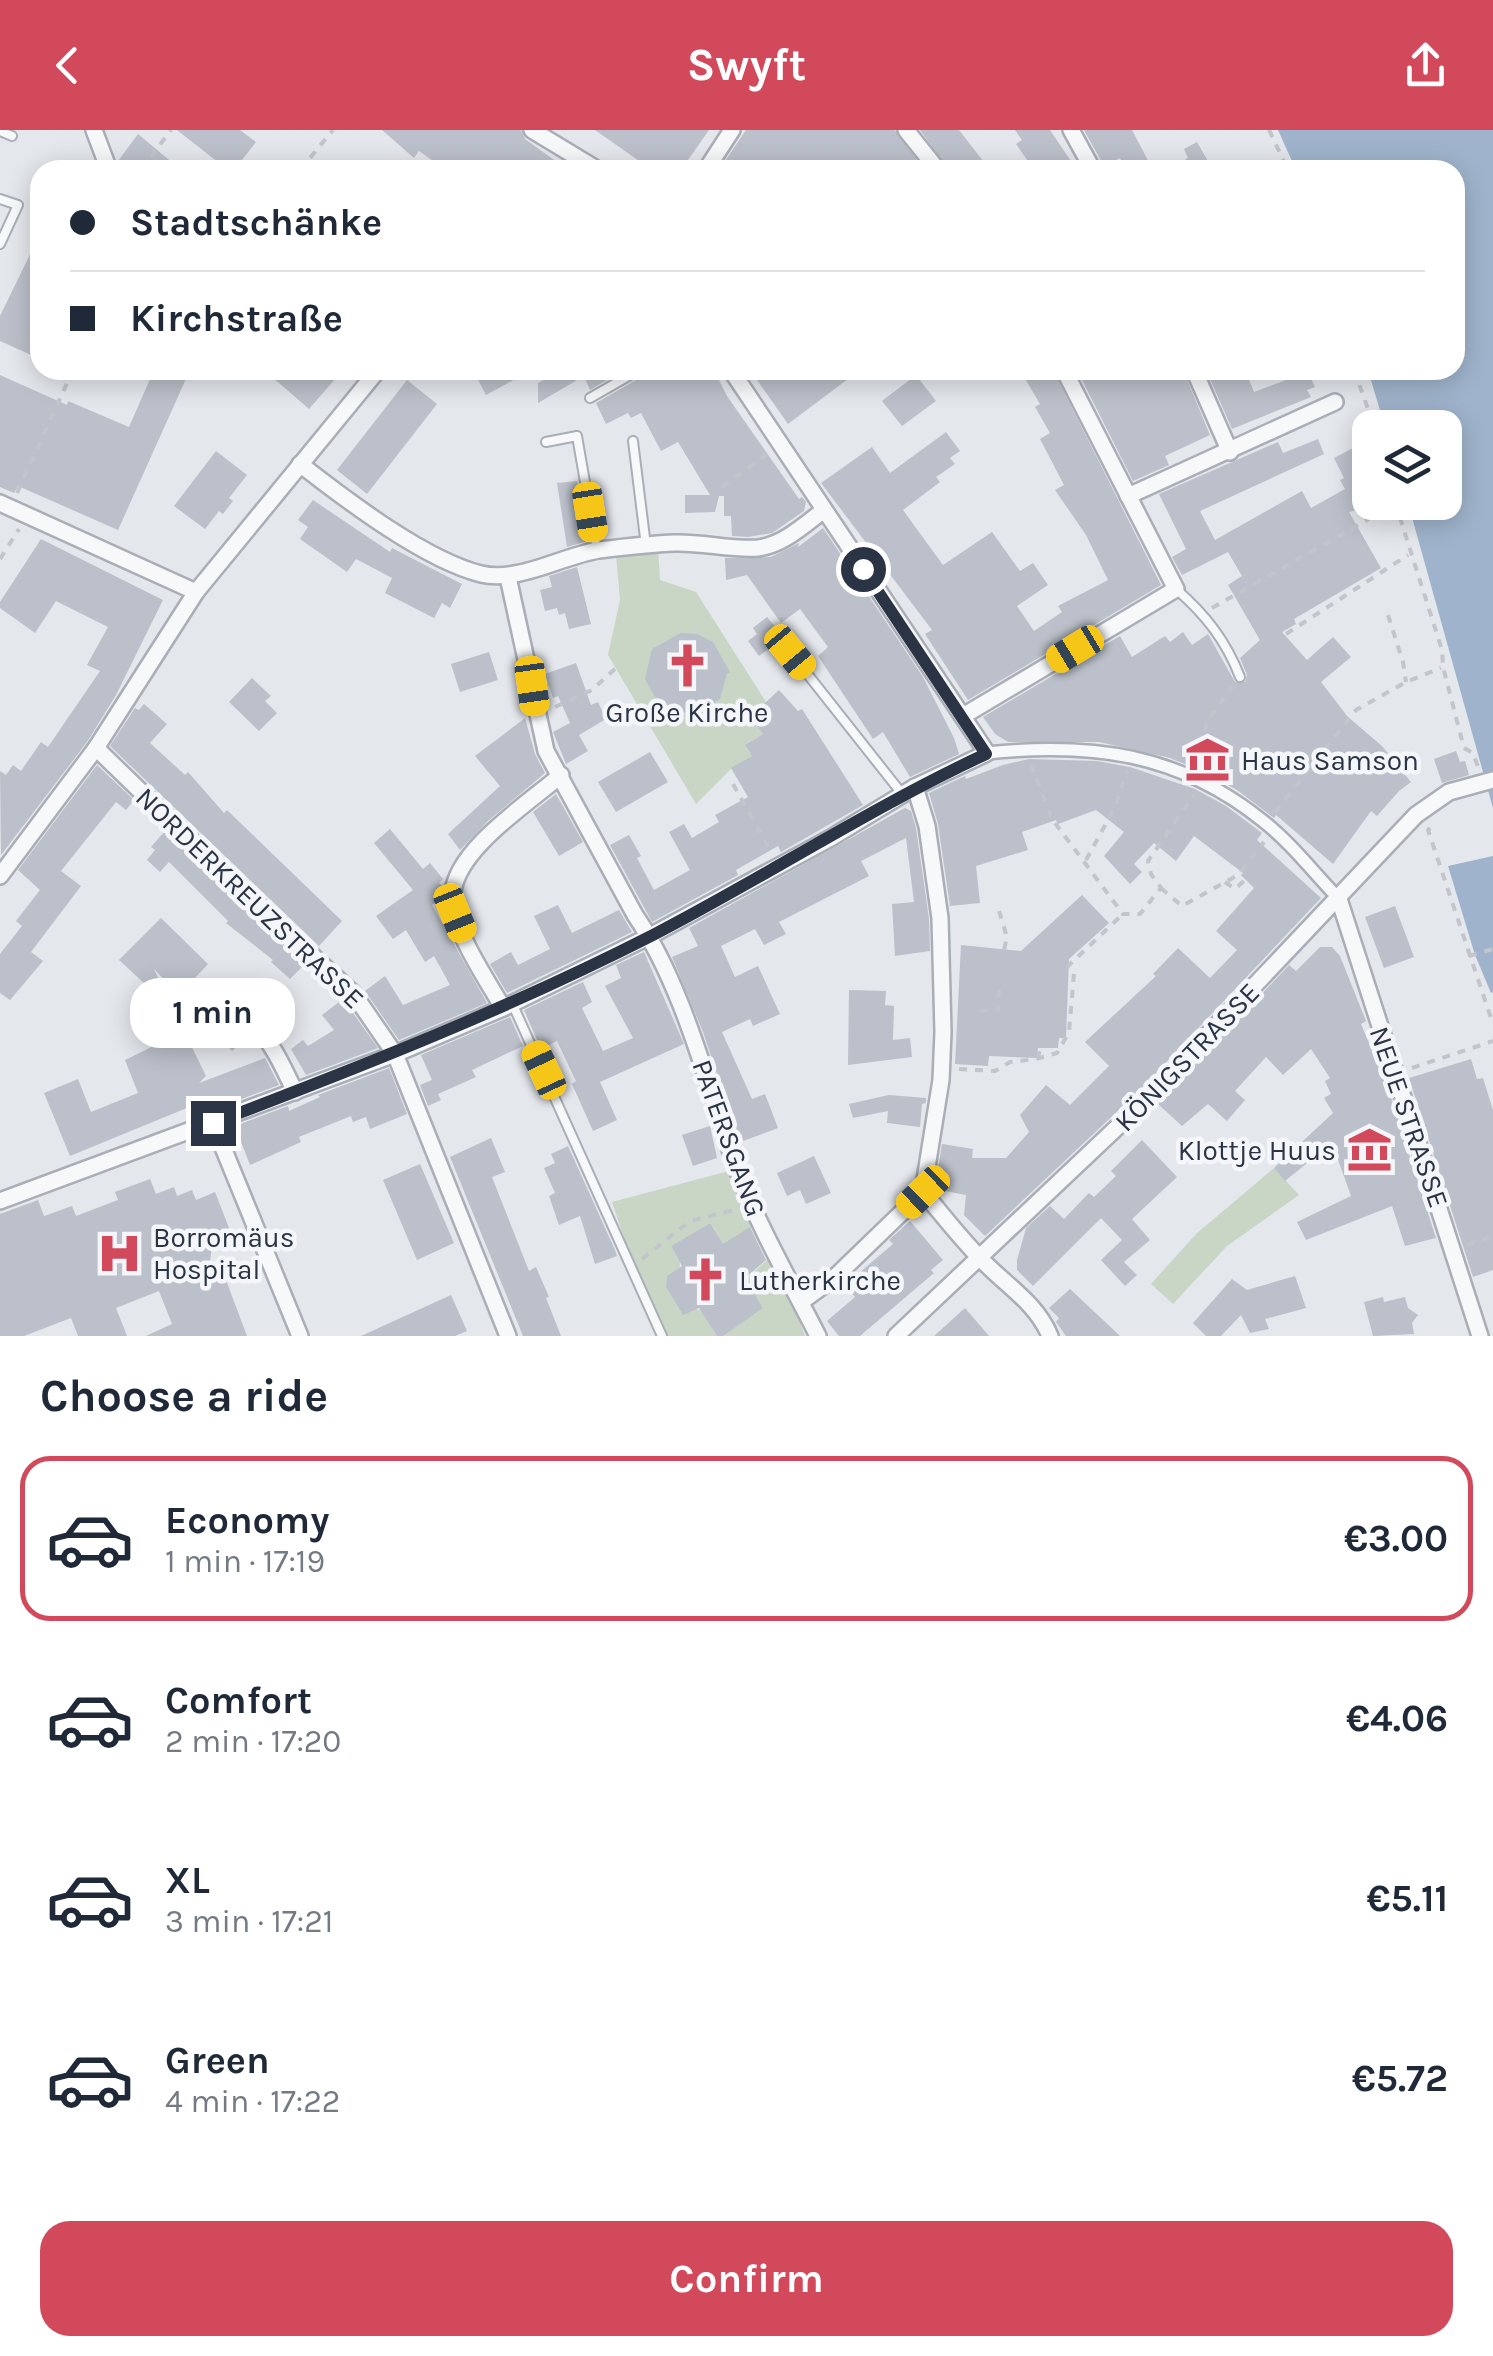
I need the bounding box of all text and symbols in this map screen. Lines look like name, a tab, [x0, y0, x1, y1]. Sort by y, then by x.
icon: back	[40, 38, 95, 93]
icon: share	[1398, 38, 1453, 93]
text: Swyft	[687, 39, 806, 91]
text: Stadtschänke	[130, 200, 382, 245]
text: Kirchstraße	[130, 296, 343, 341]
map controls	[1352, 410, 1462, 520]
button: layers	[1352, 410, 1462, 520]
car	[570, 480, 610, 544]
route start	[841, 547, 886, 592]
car	[759, 619, 821, 685]
car	[1042, 621, 1108, 677]
church icon: Große Kirche	[663, 642, 711, 690]
car	[513, 654, 551, 718]
place label: Große Kirche	[606, 696, 768, 729]
museum icon: Haus Samson	[1184, 736, 1232, 784]
place label: Haus Samson	[1241, 744, 1419, 777]
street label: NORDERKREUZSTRASSE	[129, 780, 371, 1016]
car	[430, 880, 480, 946]
street label: KÖNIGSTRASSE	[1108, 976, 1266, 1138]
callout: 1 min	[130, 978, 296, 1048]
text: 1 min	[172, 994, 253, 1031]
street label: NEUE STRASSE	[1363, 1022, 1455, 1212]
car	[518, 1036, 570, 1104]
street label: PATERSGANG	[685, 1055, 773, 1221]
route end	[191, 1101, 236, 1146]
museum icon: Klottje Huus	[1345, 1126, 1393, 1174]
place label: Klottje Huus	[1178, 1134, 1336, 1167]
car	[891, 1160, 955, 1224]
place label: Borromäus Hospital	[153, 1221, 295, 1286]
hospital icon: Borromäus Hospital	[96, 1229, 144, 1277]
church icon: Lutherkirche	[682, 1256, 730, 1304]
place label: Lutherkirche	[739, 1264, 901, 1297]
text: Choose a ride	[40, 1370, 328, 1422]
icon: car	[45, 1494, 135, 1584]
text: Economy	[165, 1498, 329, 1543]
text: €3.00	[1344, 1516, 1448, 1561]
text: 1 min · 17:19	[165, 1543, 325, 1580]
icon: car	[45, 1674, 135, 1764]
text: Comfort	[165, 1678, 312, 1723]
text: €4.06	[1346, 1696, 1448, 1741]
text: 2 min · 17:20	[165, 1723, 341, 1760]
icon: car	[45, 1854, 135, 1944]
text: XL	[165, 1858, 210, 1903]
text: €5.11	[1367, 1876, 1448, 1921]
text: 3 min · 17:21	[165, 1903, 333, 1940]
icon: car	[45, 2034, 135, 2124]
text: Green	[165, 2038, 270, 2083]
text: €5.72	[1352, 2056, 1448, 2101]
text: 4 min · 17:22	[165, 2083, 340, 2120]
button: Confirm	[40, 2221, 1453, 2336]

